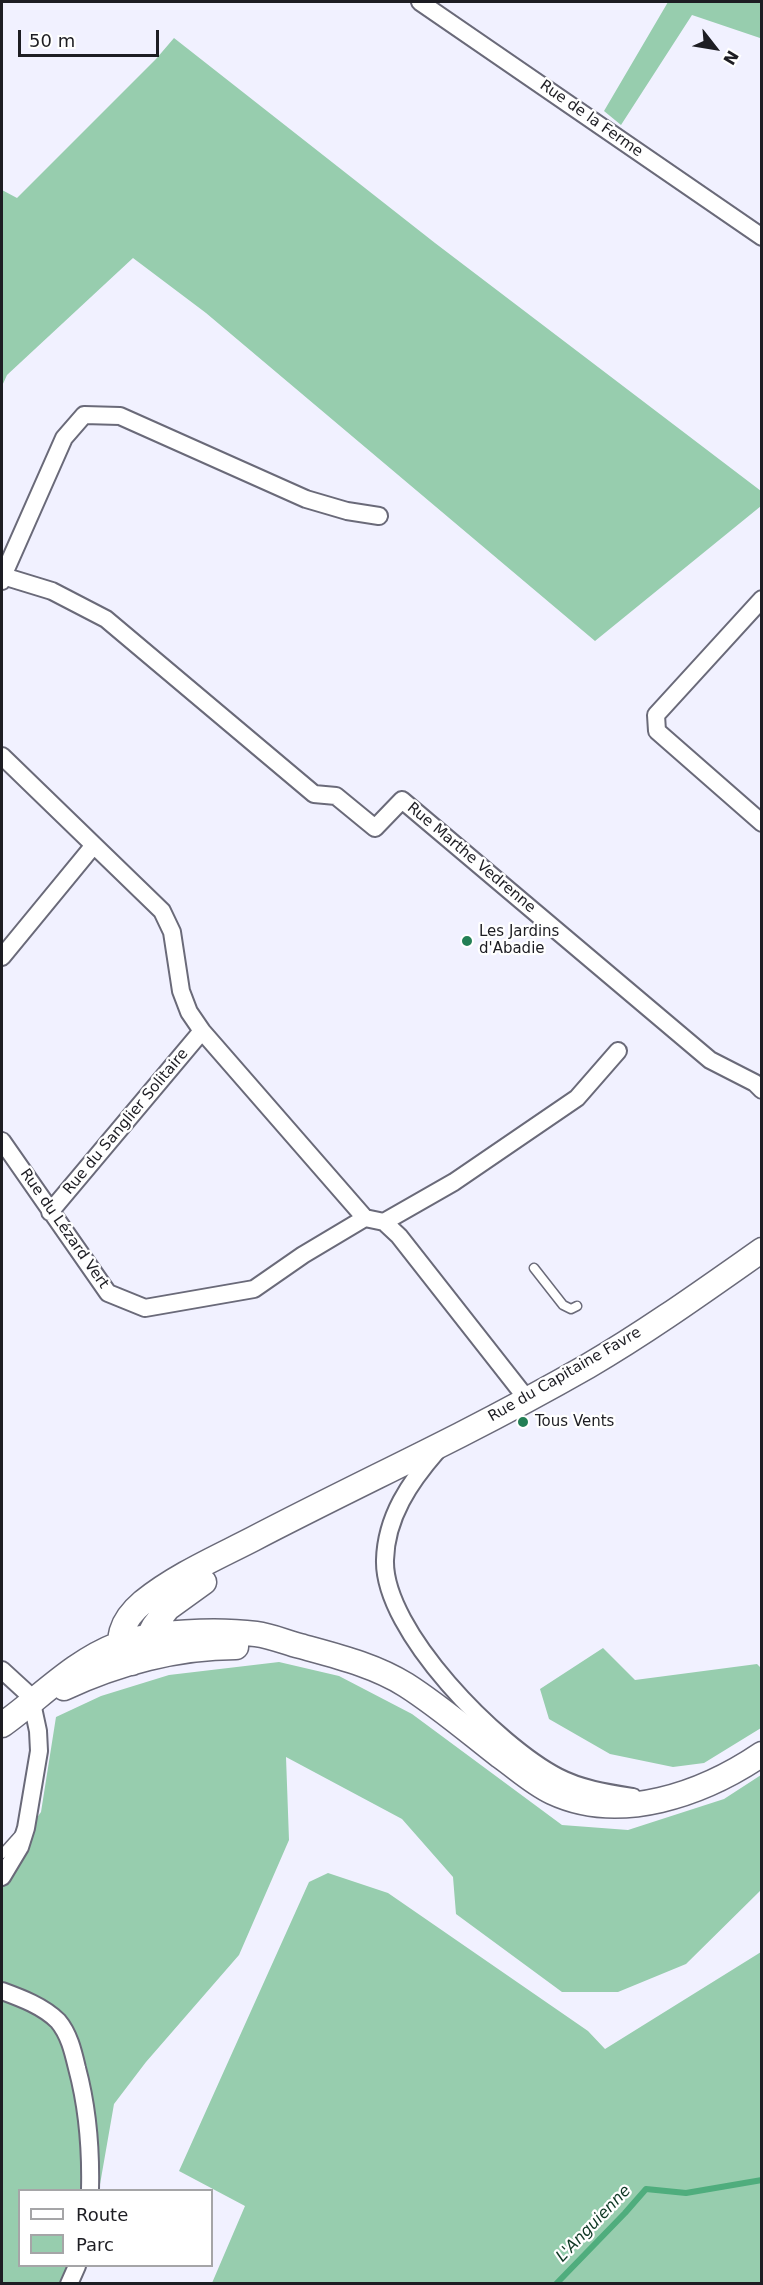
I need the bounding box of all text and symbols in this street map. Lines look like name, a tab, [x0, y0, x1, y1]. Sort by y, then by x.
scale bar	[21, 18, 162, 56]
north arrow	[685, 18, 745, 78]
text: 50 m	[29, 30, 75, 51]
text: N	[719, 47, 742, 68]
street label: Rue de la Ferme	[536, 77, 646, 161]
street label: Rue Marthe Vedrenne	[403, 799, 539, 917]
place label: Les Jardins d'Abadie	[479, 923, 559, 958]
marker: Les Jardins d'Abadie	[460, 934, 474, 948]
street label: Rue du Sanglier Solitaire	[60, 1045, 192, 1199]
street label: Rue du Lézard Vert	[16, 1166, 112, 1292]
street label: Rue du Capitaine Favre	[485, 1324, 645, 1426]
place label: Tous Vents	[535, 1413, 614, 1431]
marker: Tous Vents	[516, 1415, 530, 1429]
water label: L'Anguienne	[553, 2182, 635, 2266]
legend	[18, 2189, 213, 2267]
text: Route	[76, 2204, 128, 2225]
text: Parc	[76, 2234, 114, 2255]

